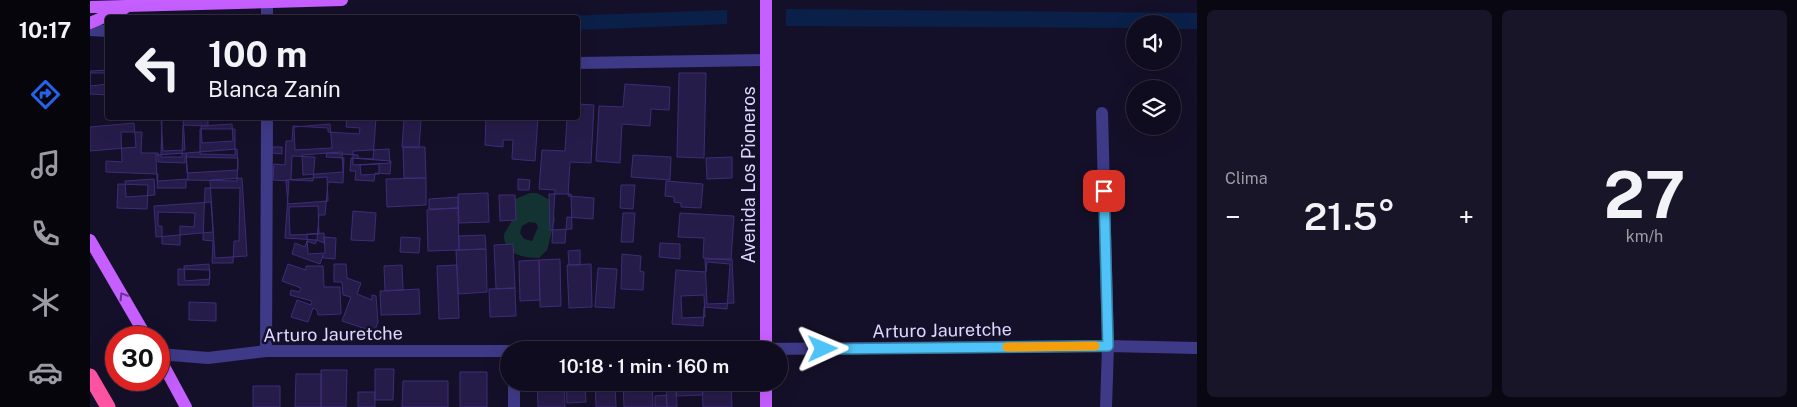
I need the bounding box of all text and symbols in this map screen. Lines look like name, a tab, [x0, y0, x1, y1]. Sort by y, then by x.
map controls	[1126, 15, 1181, 135]
button: sound	[1126, 15, 1181, 70]
text: 10:17	[19, 17, 71, 43]
text: 100 m	[208, 34, 307, 75]
icon: left	[125, 35, 190, 100]
text: Blanca Zanín	[208, 76, 341, 102]
icon: directions	[28, 77, 63, 112]
button: layers	[1126, 80, 1181, 135]
street label: Avenida Los Pioneros	[738, 86, 759, 264]
icon: music	[28, 147, 63, 182]
text: 27	[1604, 156, 1685, 233]
text: Clima	[1225, 169, 1268, 188]
pin	[1083, 170, 1125, 212]
icon: arrive	[1090, 177, 1118, 205]
text: 21.5°	[1304, 194, 1395, 239]
text: −	[1225, 200, 1241, 233]
text: +	[1458, 200, 1474, 233]
icon: phone	[28, 216, 63, 251]
text: km/h	[1626, 227, 1663, 246]
icon: climate	[28, 285, 63, 320]
one-way arrow	[119, 292, 129, 301]
street label: Arturo Jauretche	[872, 318, 1012, 342]
street label: Arturo Jauretche	[263, 322, 403, 346]
position arrow	[796, 322, 848, 374]
speed limit sign: 30	[105, 326, 170, 391]
icon: car	[28, 355, 63, 390]
text: 10:18 · 1 min · 160 m	[559, 355, 729, 377]

